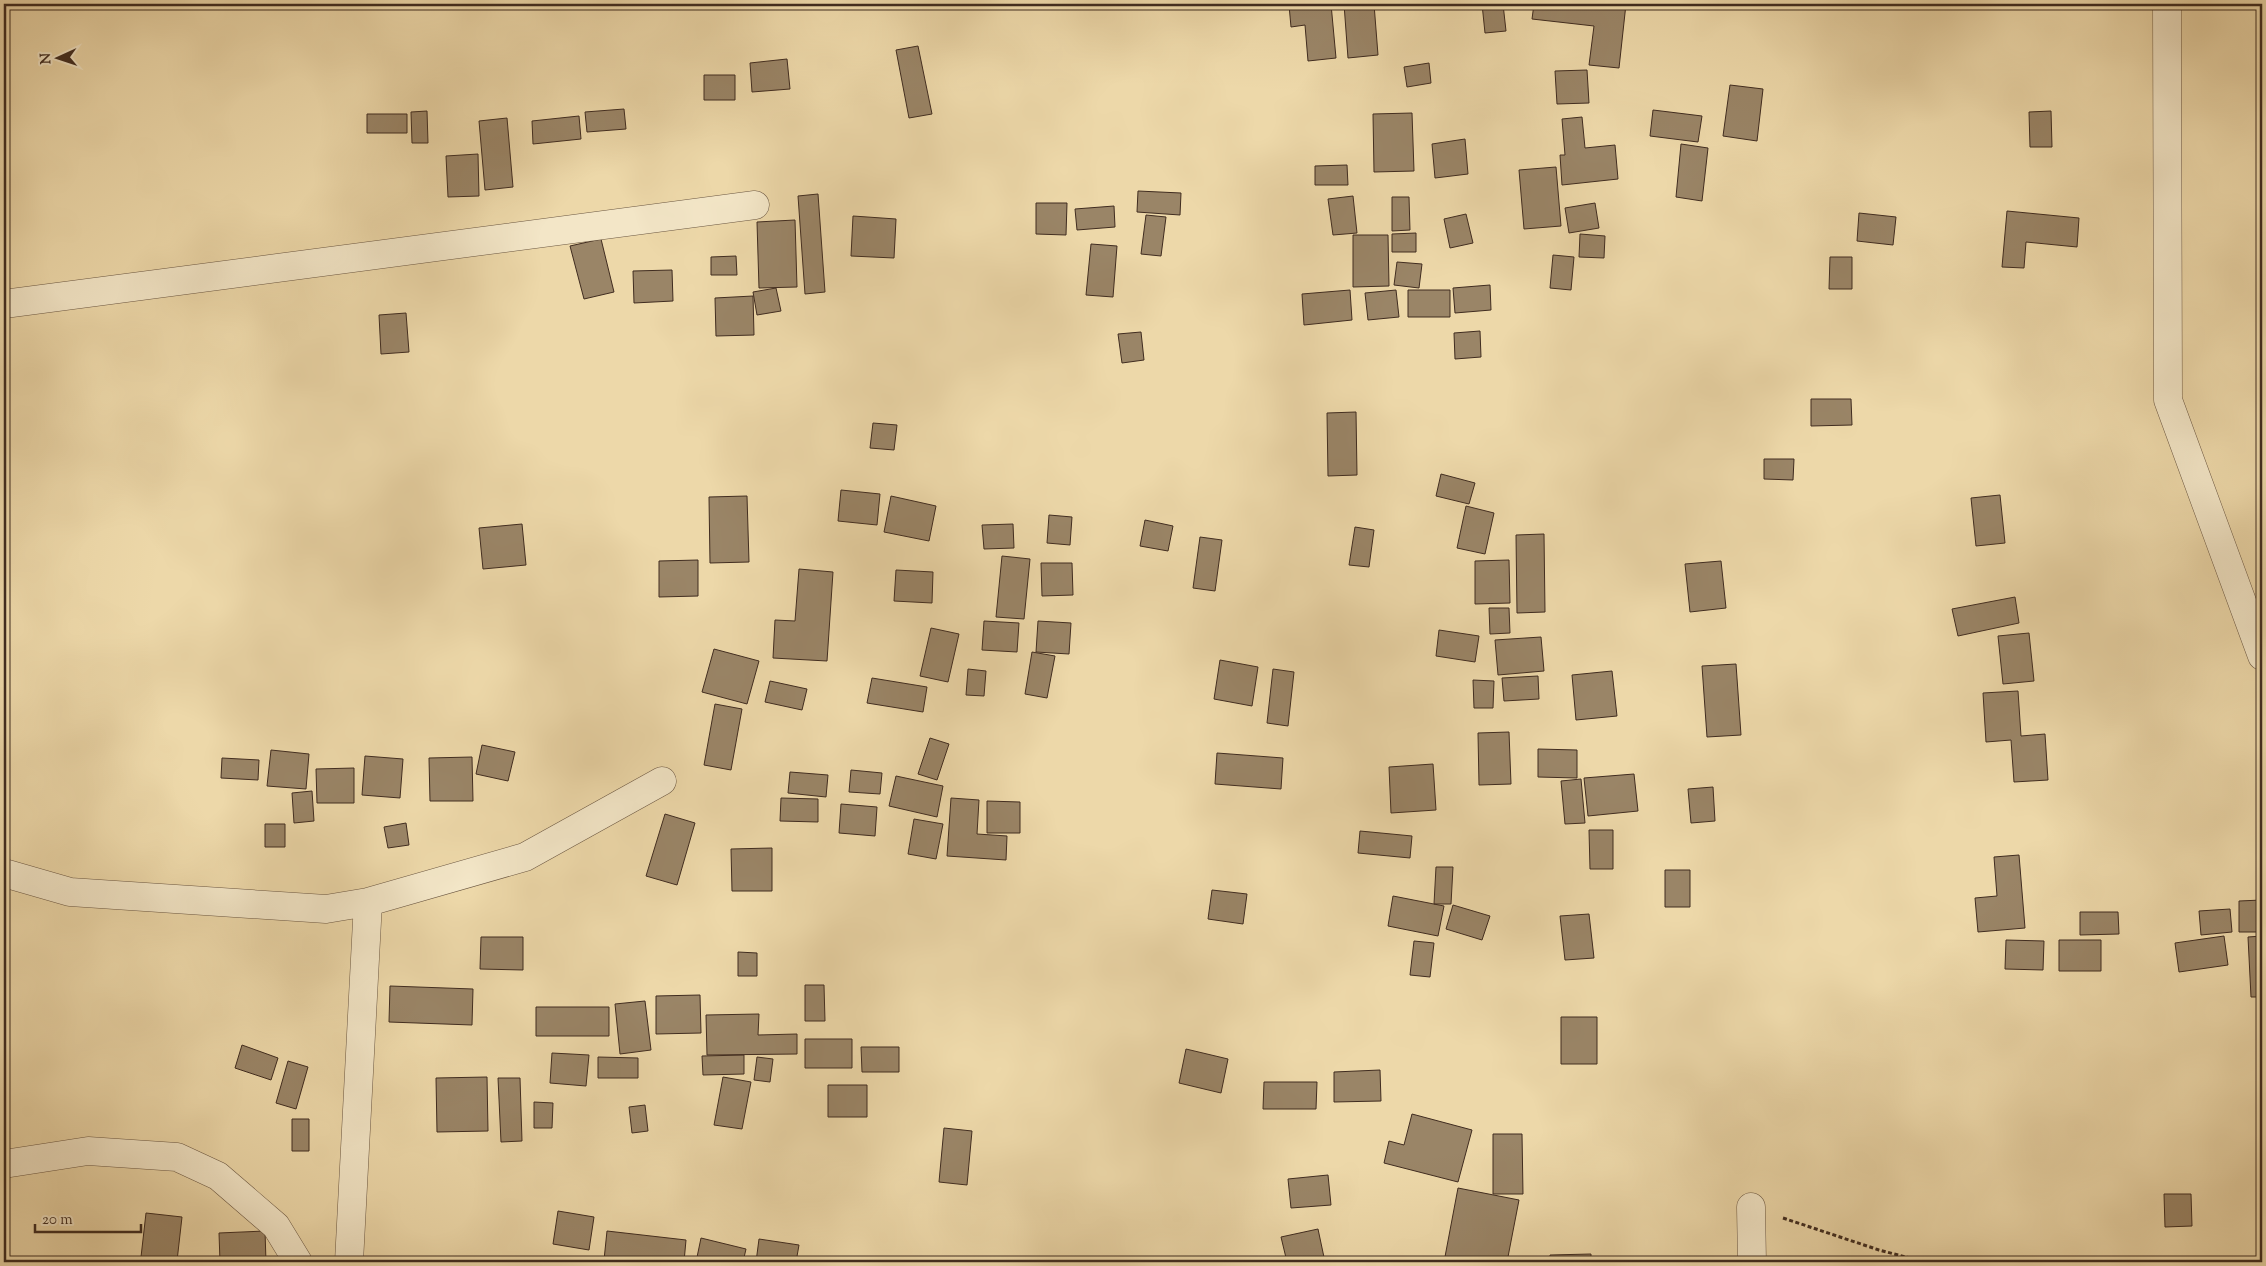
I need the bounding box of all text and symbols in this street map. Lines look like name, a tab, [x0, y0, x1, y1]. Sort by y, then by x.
north arrow	[32, 32, 82, 82]
text: N	[37, 52, 57, 65]
scale bar	[35, 1201, 141, 1233]
text: 20 m	[42, 1210, 73, 1231]

